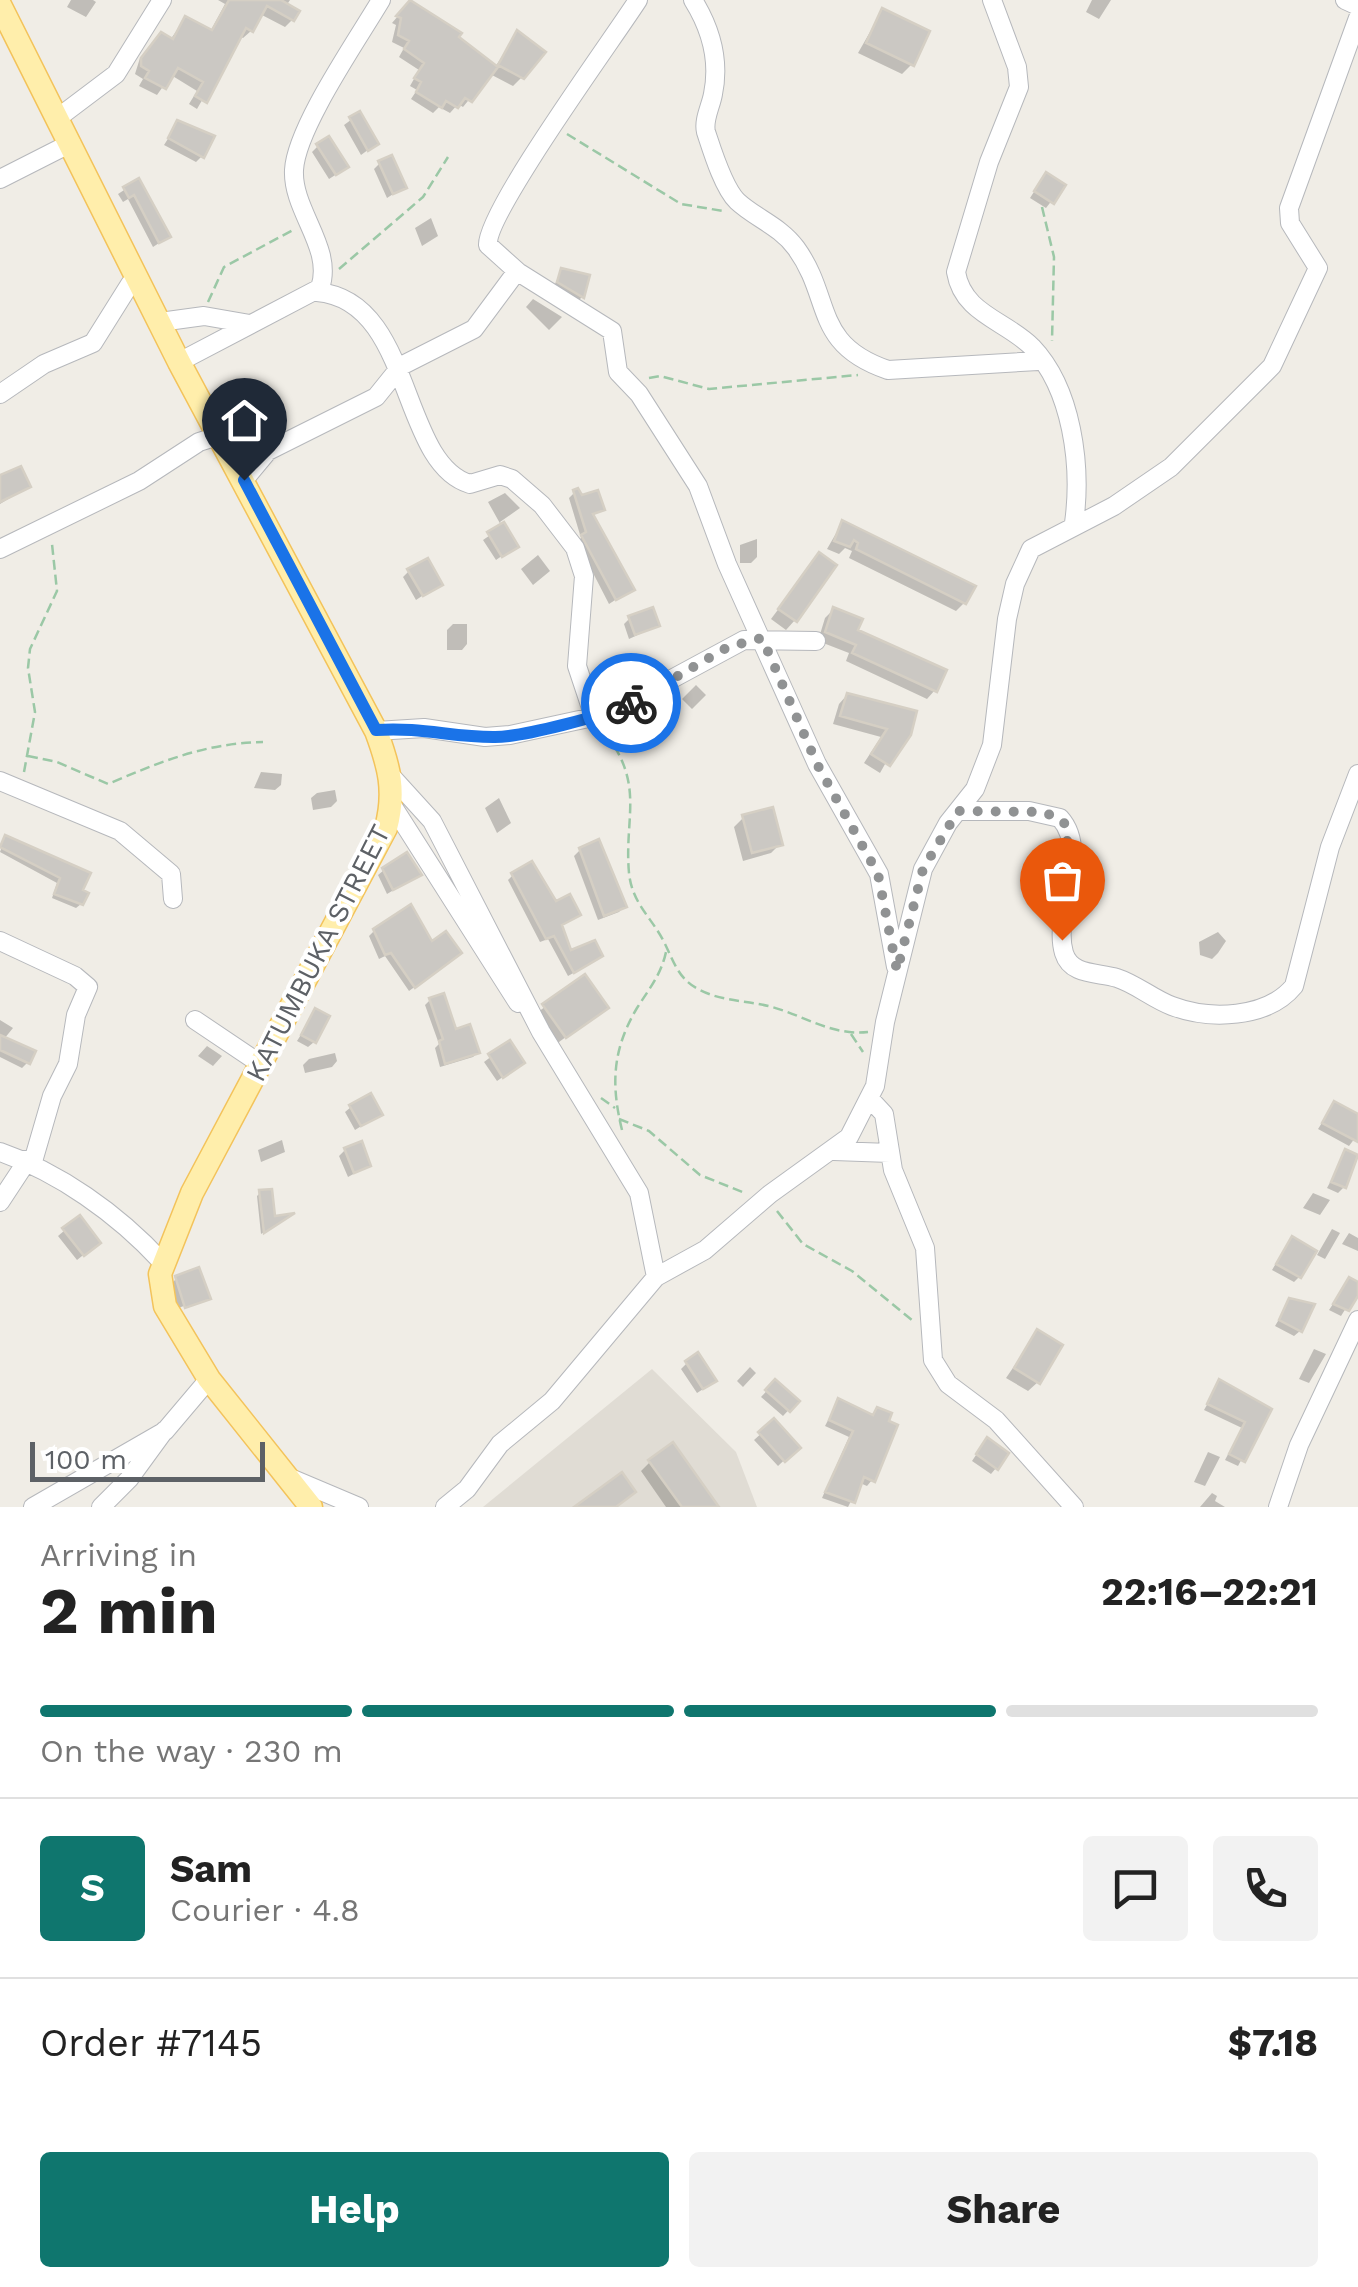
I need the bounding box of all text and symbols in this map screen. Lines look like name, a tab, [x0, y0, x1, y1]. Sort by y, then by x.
pin	[202, 378, 287, 481]
icon: home	[217, 393, 272, 448]
courier	[581, 653, 681, 753]
icon: bike	[604, 676, 659, 731]
street label: KATUMBUKA STREET	[239, 819, 397, 1087]
pin	[1020, 838, 1105, 941]
icon: bag	[1035, 853, 1090, 908]
scale bar	[30, 1437, 265, 1482]
text: 100 m	[45, 1443, 127, 1476]
text: Arriving in	[40, 1536, 197, 1574]
text: 22:16–22:21	[1101, 1570, 1318, 1614]
text: 2 min	[40, 1573, 218, 1649]
text: On the way · 230 m	[40, 1732, 343, 1770]
button: chat	[1083, 1836, 1188, 1941]
button: phone	[1213, 1836, 1318, 1941]
text: Sam	[170, 1847, 252, 1891]
text: S	[80, 1866, 105, 1910]
text: Courier · 4.8	[170, 1891, 360, 1929]
text: Order #7145	[40, 2021, 262, 2065]
text: $7.18	[1228, 2021, 1318, 2065]
button: Help	[40, 2152, 669, 2267]
button: Share	[689, 2152, 1318, 2267]

